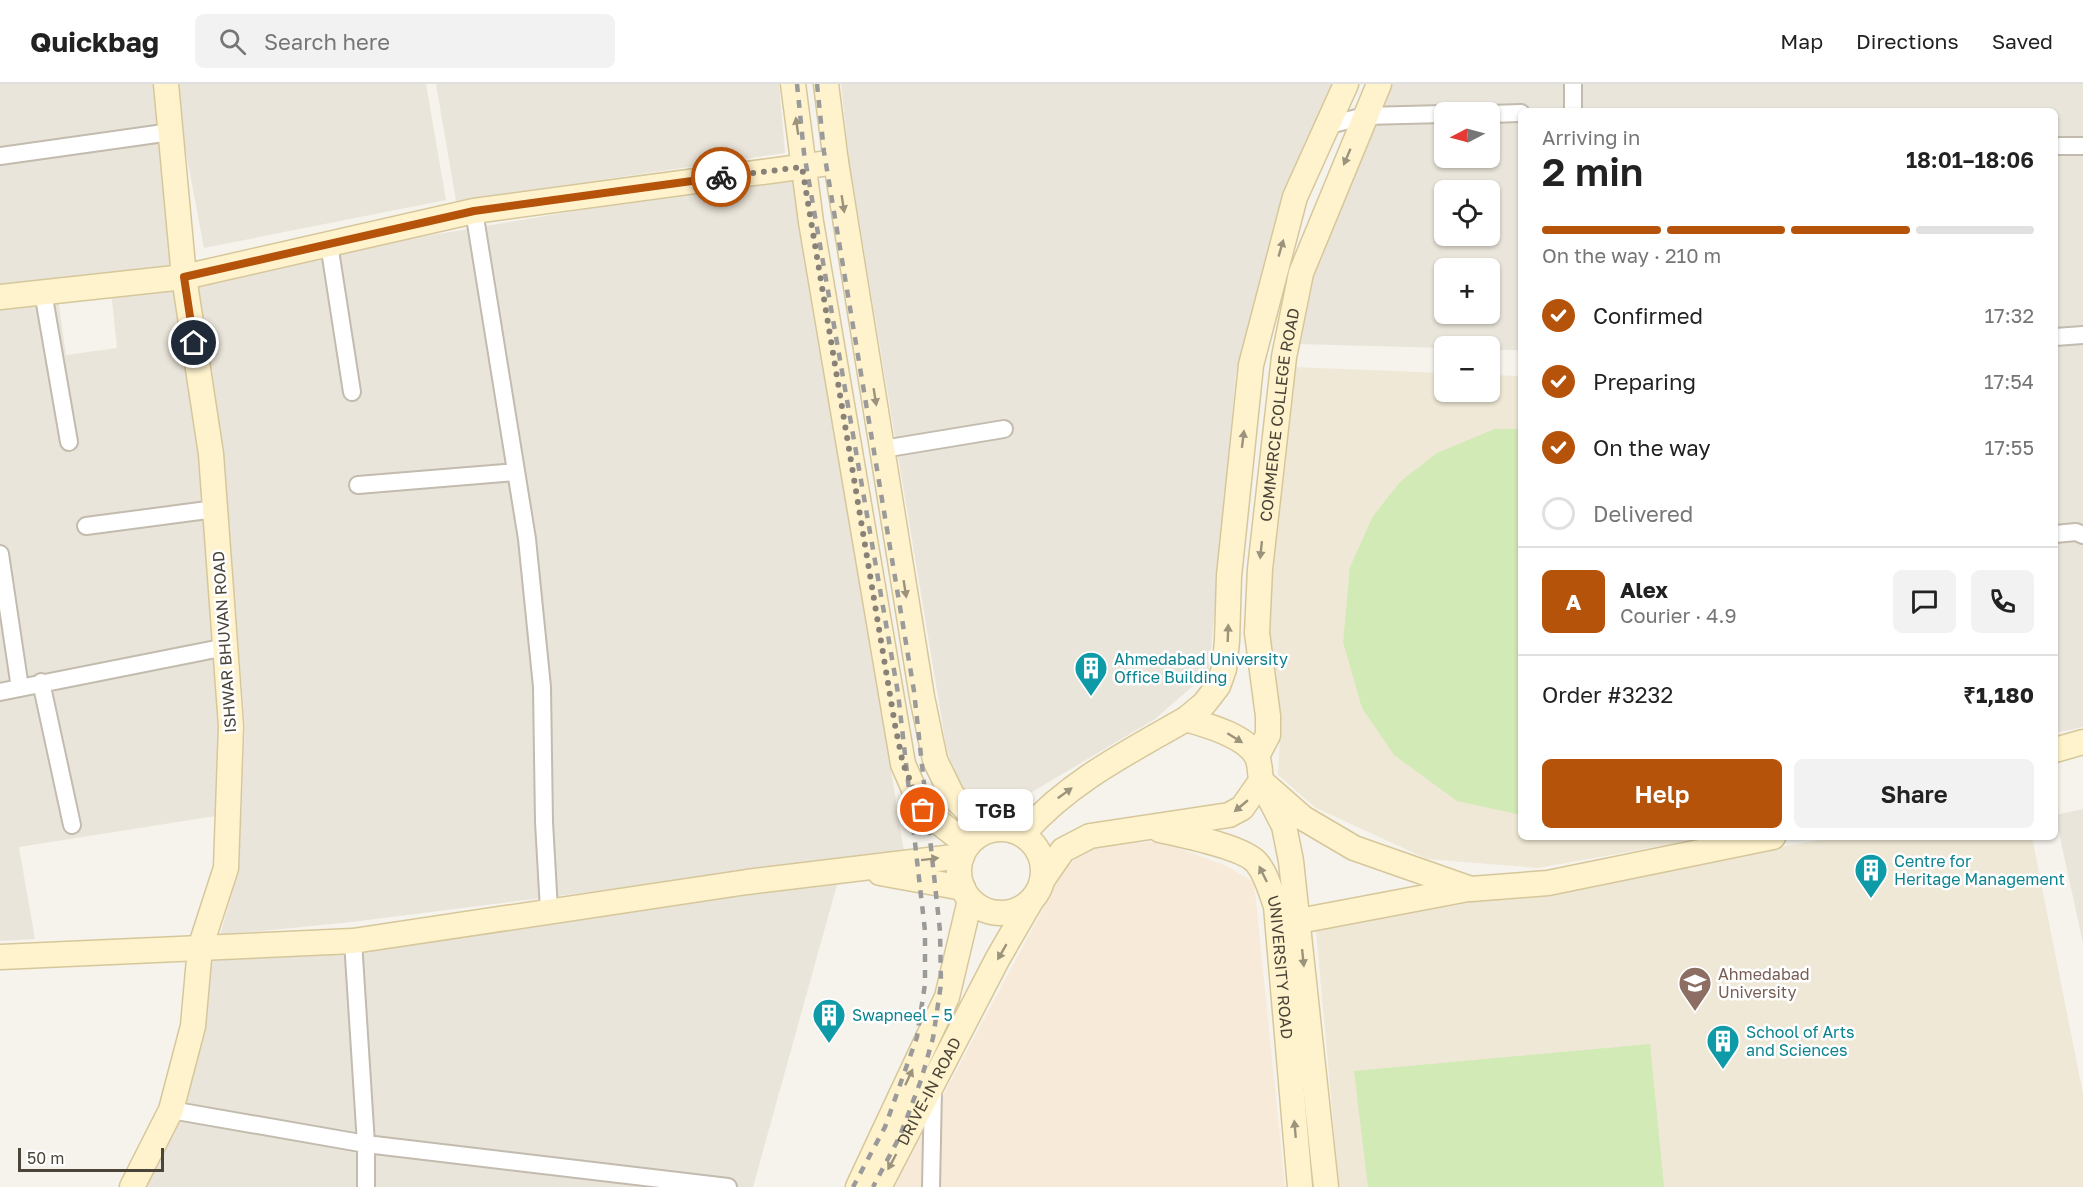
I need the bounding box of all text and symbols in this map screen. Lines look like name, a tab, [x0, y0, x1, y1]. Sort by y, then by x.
search box	[195, 14, 615, 68]
text: Quickbag	[30, 25, 159, 58]
icon: search	[216, 25, 249, 58]
text: Search here	[264, 28, 390, 55]
text: Map	[1780, 28, 1823, 54]
text: Directions	[1856, 28, 1959, 54]
text: Saved	[1992, 28, 2053, 54]
north arrow	[1434, 102, 1500, 168]
map controls	[1434, 102, 1500, 402]
one-way arrow	[792, 116, 802, 135]
text: Arriving in	[1542, 125, 1640, 149]
text: 18:01–18:06	[1906, 146, 2034, 173]
courier	[691, 147, 751, 207]
one-way arrow	[1342, 148, 1351, 166]
text: 2 min	[1542, 148, 1643, 195]
icon: bike	[705, 161, 738, 194]
button: locate	[1434, 180, 1500, 246]
one-way arrow	[838, 195, 847, 214]
one-way arrow	[1276, 239, 1286, 257]
text: On the way · 210 m	[1542, 243, 1721, 267]
button: +	[1434, 258, 1500, 324]
icon: check	[1542, 299, 1575, 332]
text: Confirmed	[1593, 302, 1703, 329]
text: 17:32	[1984, 303, 2034, 327]
street label: COMMERCE COLLEGE ROAD	[1255, 306, 1304, 523]
pin	[168, 317, 219, 368]
icon: home	[177, 326, 210, 359]
button: −	[1434, 336, 1500, 402]
icon: check	[1542, 365, 1575, 398]
text: Preparing	[1593, 368, 1696, 395]
text: 17:54	[1984, 369, 2034, 393]
one-way arrow	[870, 387, 879, 406]
one-way arrow	[1238, 430, 1247, 449]
icon: check	[1542, 431, 1575, 464]
text: On the way	[1593, 434, 1711, 461]
text: 17:55	[1985, 435, 2034, 459]
text: Delivered	[1593, 500, 1693, 527]
one-way arrow	[1256, 541, 1266, 560]
street label: ISHWAR BHUVAN ROAD	[208, 550, 240, 734]
button: chat	[1893, 570, 1956, 633]
button: phone	[1971, 570, 2034, 633]
text: Alex	[1620, 576, 1668, 603]
one-way arrow	[901, 580, 910, 599]
text: A	[1566, 588, 1581, 615]
text: Courier · 4.9	[1620, 603, 1737, 627]
one-way arrow	[1223, 624, 1232, 643]
place label: Ahmedabad University Office Building	[1114, 649, 1288, 687]
building icon: Ahmedabad University Office Building	[1073, 650, 1109, 697]
text: Order #3232	[1542, 681, 1673, 708]
text: ₹1,180	[1963, 681, 2034, 708]
one-way arrow	[1227, 733, 1243, 744]
button: Help	[1542, 759, 1782, 828]
button: Share	[1794, 759, 2034, 828]
pin	[897, 784, 948, 835]
one-way arrow	[1056, 787, 1072, 799]
callout: TGB	[959, 789, 1034, 831]
icon: bag	[906, 793, 939, 826]
text: TGB	[975, 798, 1016, 822]
one-way arrow	[1233, 800, 1249, 813]
place label: Centre for Heritage Management	[1894, 851, 2065, 889]
building icon: Centre for Heritage Management	[1853, 852, 1889, 899]
one-way arrow	[921, 855, 940, 864]
one-way arrow	[1258, 866, 1267, 883]
street label: UNIVERSITY ROAD	[1263, 892, 1297, 1040]
one-way arrow	[996, 944, 1007, 960]
one-way arrow	[1298, 949, 1308, 968]
place label: Ahmedabad University	[1718, 964, 1810, 1002]
school or university icon: Ahmedabad University	[1677, 965, 1713, 1012]
building icon: Swapneel – 5	[811, 997, 847, 1044]
place label: Swapneel – 5	[852, 1005, 953, 1025]
place label: School of Arts and Sciences	[1746, 1022, 1855, 1060]
building icon: School of Arts and Sciences	[1705, 1023, 1741, 1070]
street label: DRIVE-IN ROAD	[892, 1034, 965, 1149]
one-way arrow	[905, 1068, 914, 1085]
one-way arrow	[1290, 1119, 1300, 1138]
scale bar	[18, 1145, 164, 1172]
text: 50 m	[27, 1148, 64, 1168]
one-way arrow	[887, 1154, 897, 1171]

